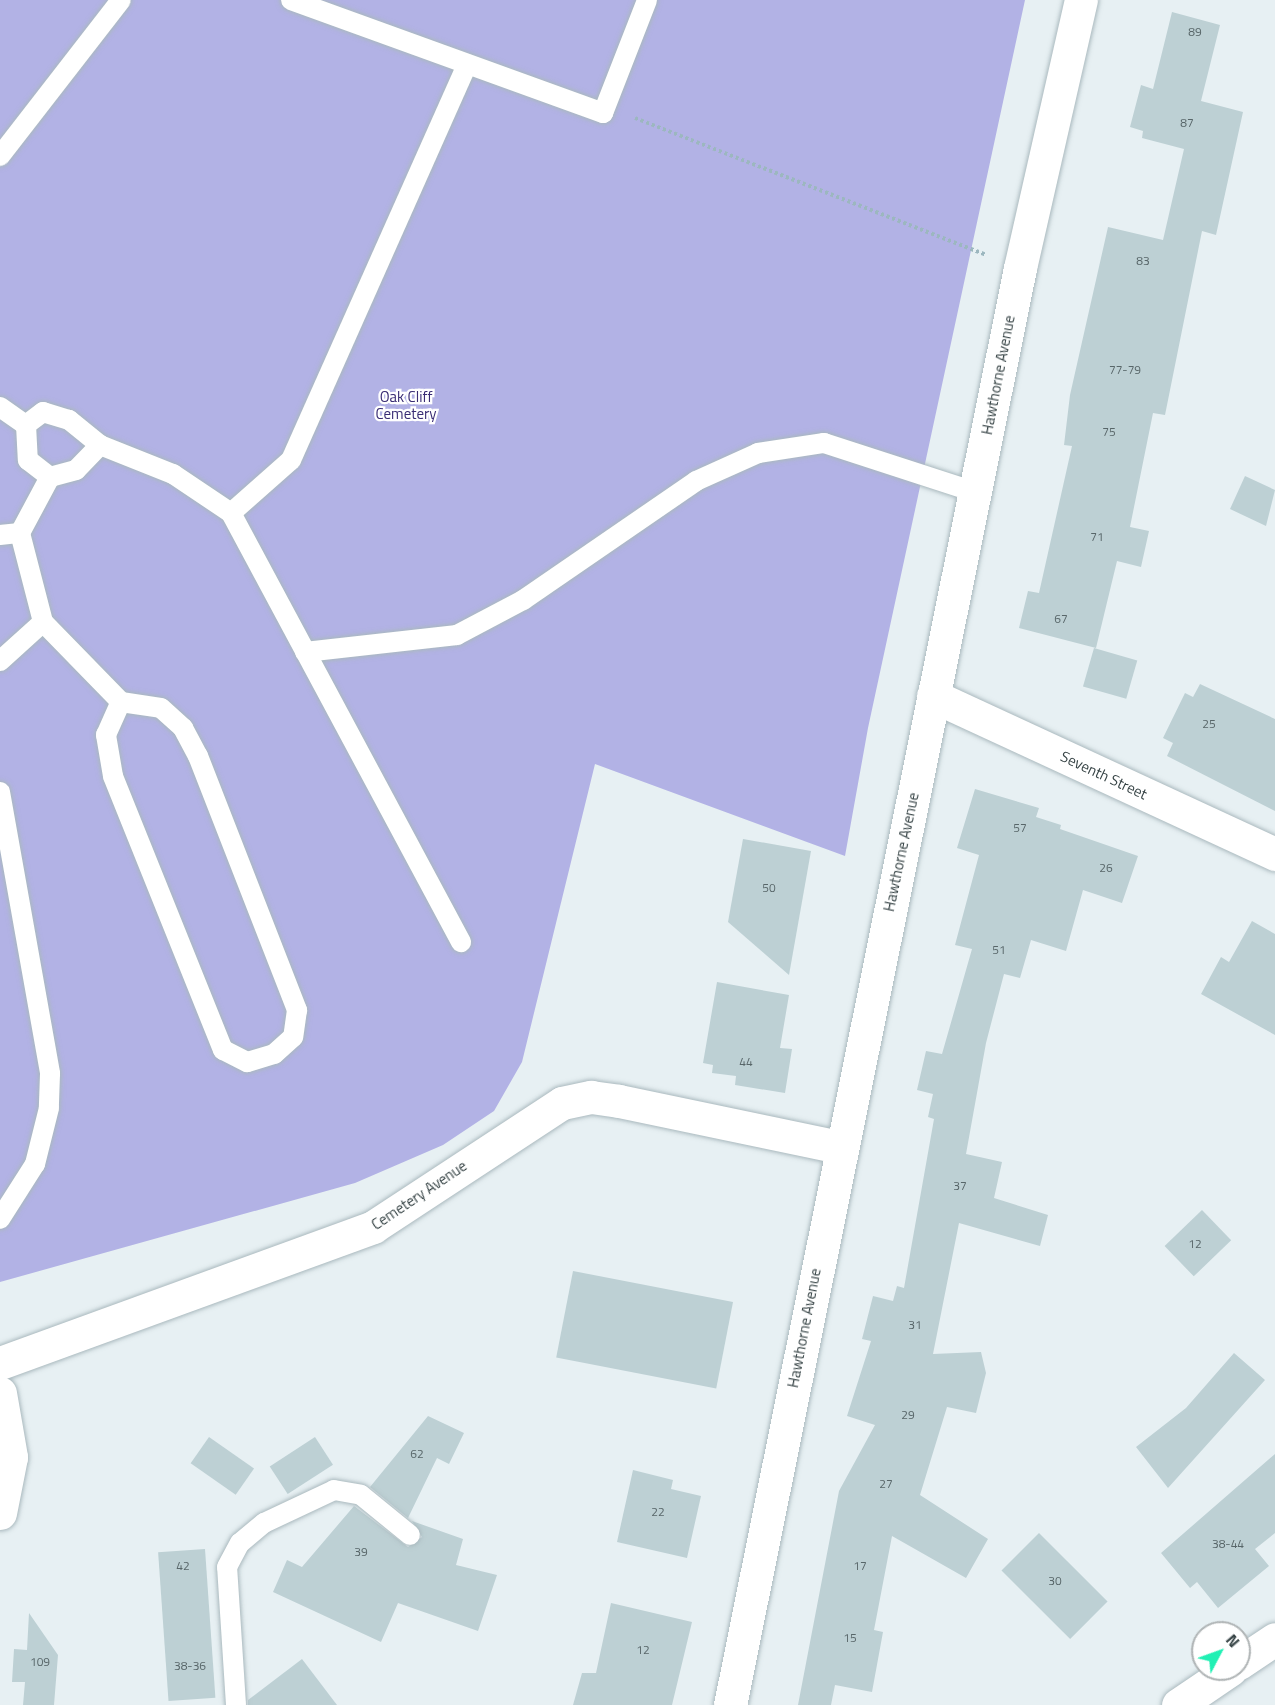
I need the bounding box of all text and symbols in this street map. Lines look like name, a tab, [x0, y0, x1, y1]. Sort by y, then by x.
house number: 89	[1188, 25, 1202, 39]
house number: 87	[1180, 116, 1194, 130]
house number: 83	[1136, 254, 1150, 268]
street label: Hawthorne Avenue	[978, 314, 1018, 436]
house number: 77-79	[1109, 363, 1141, 377]
park label: Oak Cliff Cemetery	[376, 387, 436, 422]
house number: 75	[1102, 425, 1116, 439]
house number: 71	[1090, 530, 1104, 544]
house number: 67	[1054, 612, 1068, 626]
house number: 25	[1202, 717, 1216, 731]
street label: Seventh Street	[1058, 747, 1150, 803]
street label: Hawthorne Avenue	[880, 791, 922, 913]
house number: 57	[1013, 821, 1027, 835]
house number: 26	[1099, 861, 1113, 875]
house number: 50	[762, 881, 776, 895]
house number: 51	[992, 943, 1006, 957]
house number: 44	[739, 1055, 753, 1069]
street label: Cemetery Avenue	[368, 1156, 470, 1234]
house number: 37	[953, 1179, 967, 1193]
house number: 12	[1188, 1237, 1202, 1251]
street label: Hawthorne Avenue	[784, 1267, 824, 1389]
house number: 31	[908, 1318, 922, 1332]
house number: 29	[901, 1408, 915, 1422]
house number: 62	[410, 1447, 424, 1461]
house number: 27	[879, 1477, 893, 1491]
house number: 22	[651, 1505, 665, 1519]
house number: 38-44	[1212, 1537, 1244, 1551]
house number: 39	[354, 1545, 368, 1559]
house number: 42	[176, 1559, 190, 1573]
house number: 17	[853, 1559, 867, 1573]
house number: 30	[1048, 1574, 1062, 1588]
north arrow	[1191, 1621, 1251, 1681]
text: N	[1220, 1628, 1246, 1653]
house number: 15	[843, 1631, 857, 1645]
house number: 12	[636, 1643, 650, 1657]
house number: 109	[30, 1655, 50, 1669]
house number: 38-36	[174, 1659, 206, 1673]

